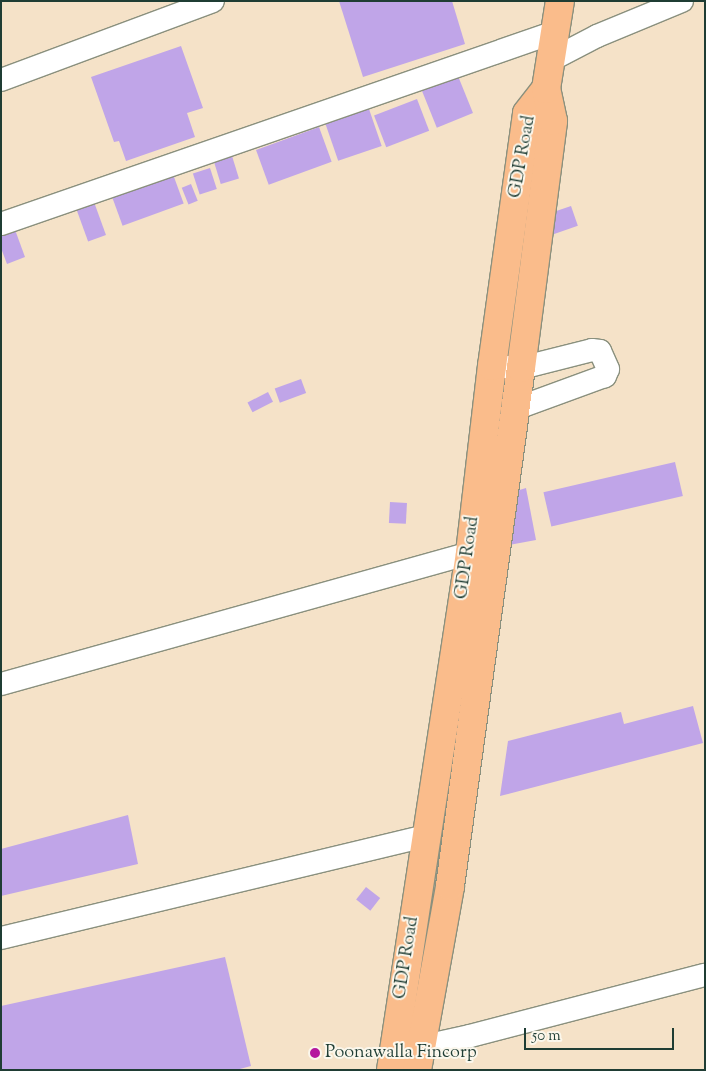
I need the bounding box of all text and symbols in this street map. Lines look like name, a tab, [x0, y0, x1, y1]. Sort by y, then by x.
street label: GDP Road	[505, 114, 541, 200]
street label: GDP Road	[451, 515, 485, 601]
street label: GDP Road	[390, 915, 424, 1001]
scale bar	[526, 1018, 676, 1050]
text: 50 m	[532, 1026, 561, 1047]
place label: Poonawalla Fincorp	[325, 1042, 477, 1064]
marker: Poonawalla Fincorp	[309, 1047, 321, 1059]

